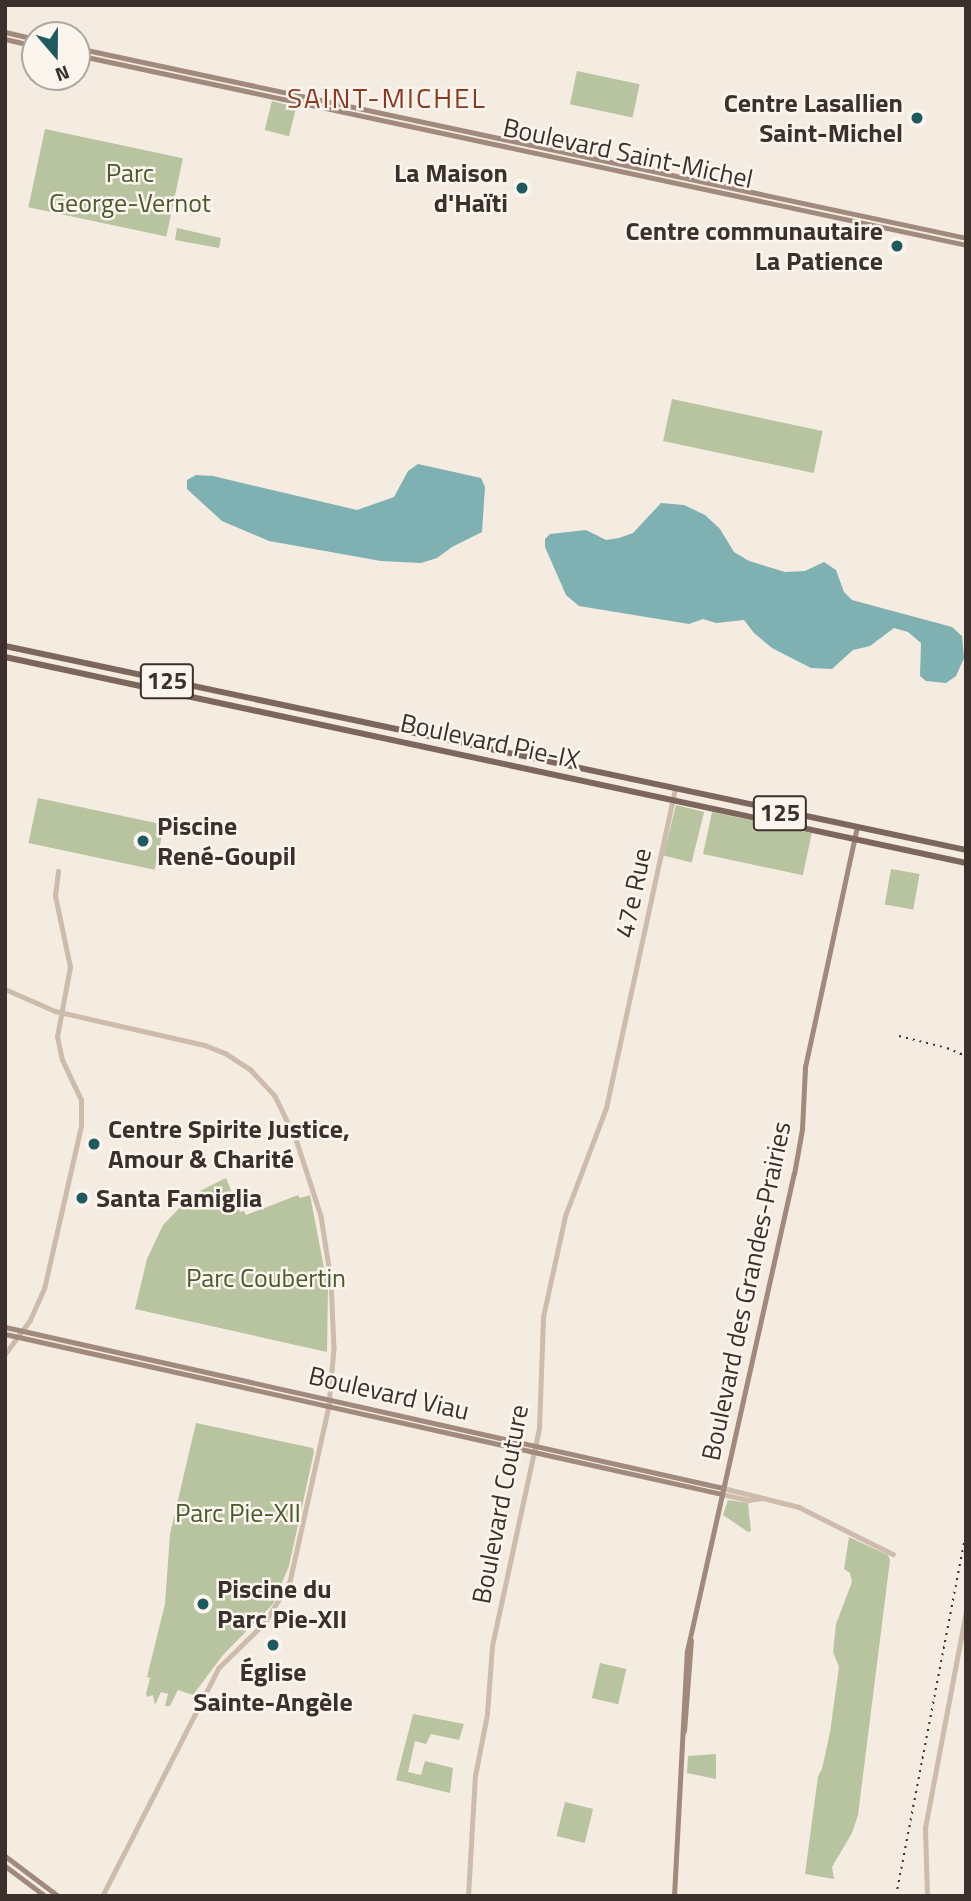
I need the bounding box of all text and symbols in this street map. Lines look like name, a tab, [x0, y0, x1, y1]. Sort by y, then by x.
north arrow	[21, 21, 91, 91]
text: N	[52, 58, 74, 90]
district label: SAINT-MICHEL	[288, 81, 486, 115]
place label: Centre Lasallien Saint-Michel	[724, 87, 903, 148]
marker: Centre Lasallien Saint-Michel	[909, 110, 925, 126]
street label: Boulevard Saint-Michel	[500, 111, 756, 195]
park label: Parc George-Vernot	[49, 157, 211, 218]
place label: La Maison d'Haïti	[394, 157, 508, 218]
marker: La Maison d'Haïti	[514, 180, 530, 196]
place label: Centre communautaire La Patience	[626, 215, 883, 276]
marker: Centre communautaire La Patience	[889, 238, 905, 254]
road number: 125	[139, 660, 195, 702]
street label: Boulevard Pie-IX	[398, 707, 582, 775]
road number: 125	[752, 792, 808, 834]
place label: Piscine René-Goupil	[157, 810, 296, 872]
marker: Piscine René-Goupil	[135, 833, 151, 849]
street label: 47e Rue	[608, 845, 658, 941]
place label: Centre Spirite Justice, Amour & Charité	[108, 1113, 350, 1174]
street label: Boulevard des Grandes-Prairies	[695, 1119, 797, 1463]
marker: Centre Spirite Justice, Amour & Charité	[86, 1136, 102, 1152]
place label: Santa Famiglia	[96, 1182, 262, 1214]
marker: Santa Famiglia	[74, 1190, 90, 1206]
park label: Parc Coubertin	[186, 1262, 346, 1294]
street label: Boulevard Viau	[306, 1359, 472, 1427]
street label: Boulevard Couture	[465, 1402, 535, 1606]
park label: Parc Pie-XII	[175, 1497, 301, 1529]
place label: Piscine du Parc Pie-XII	[217, 1573, 347, 1634]
marker: Piscine du Parc Pie-XII	[195, 1596, 211, 1612]
marker: Église Sainte-Angèle	[265, 1637, 281, 1653]
place label: Église Sainte-Angèle	[193, 1656, 353, 1718]

